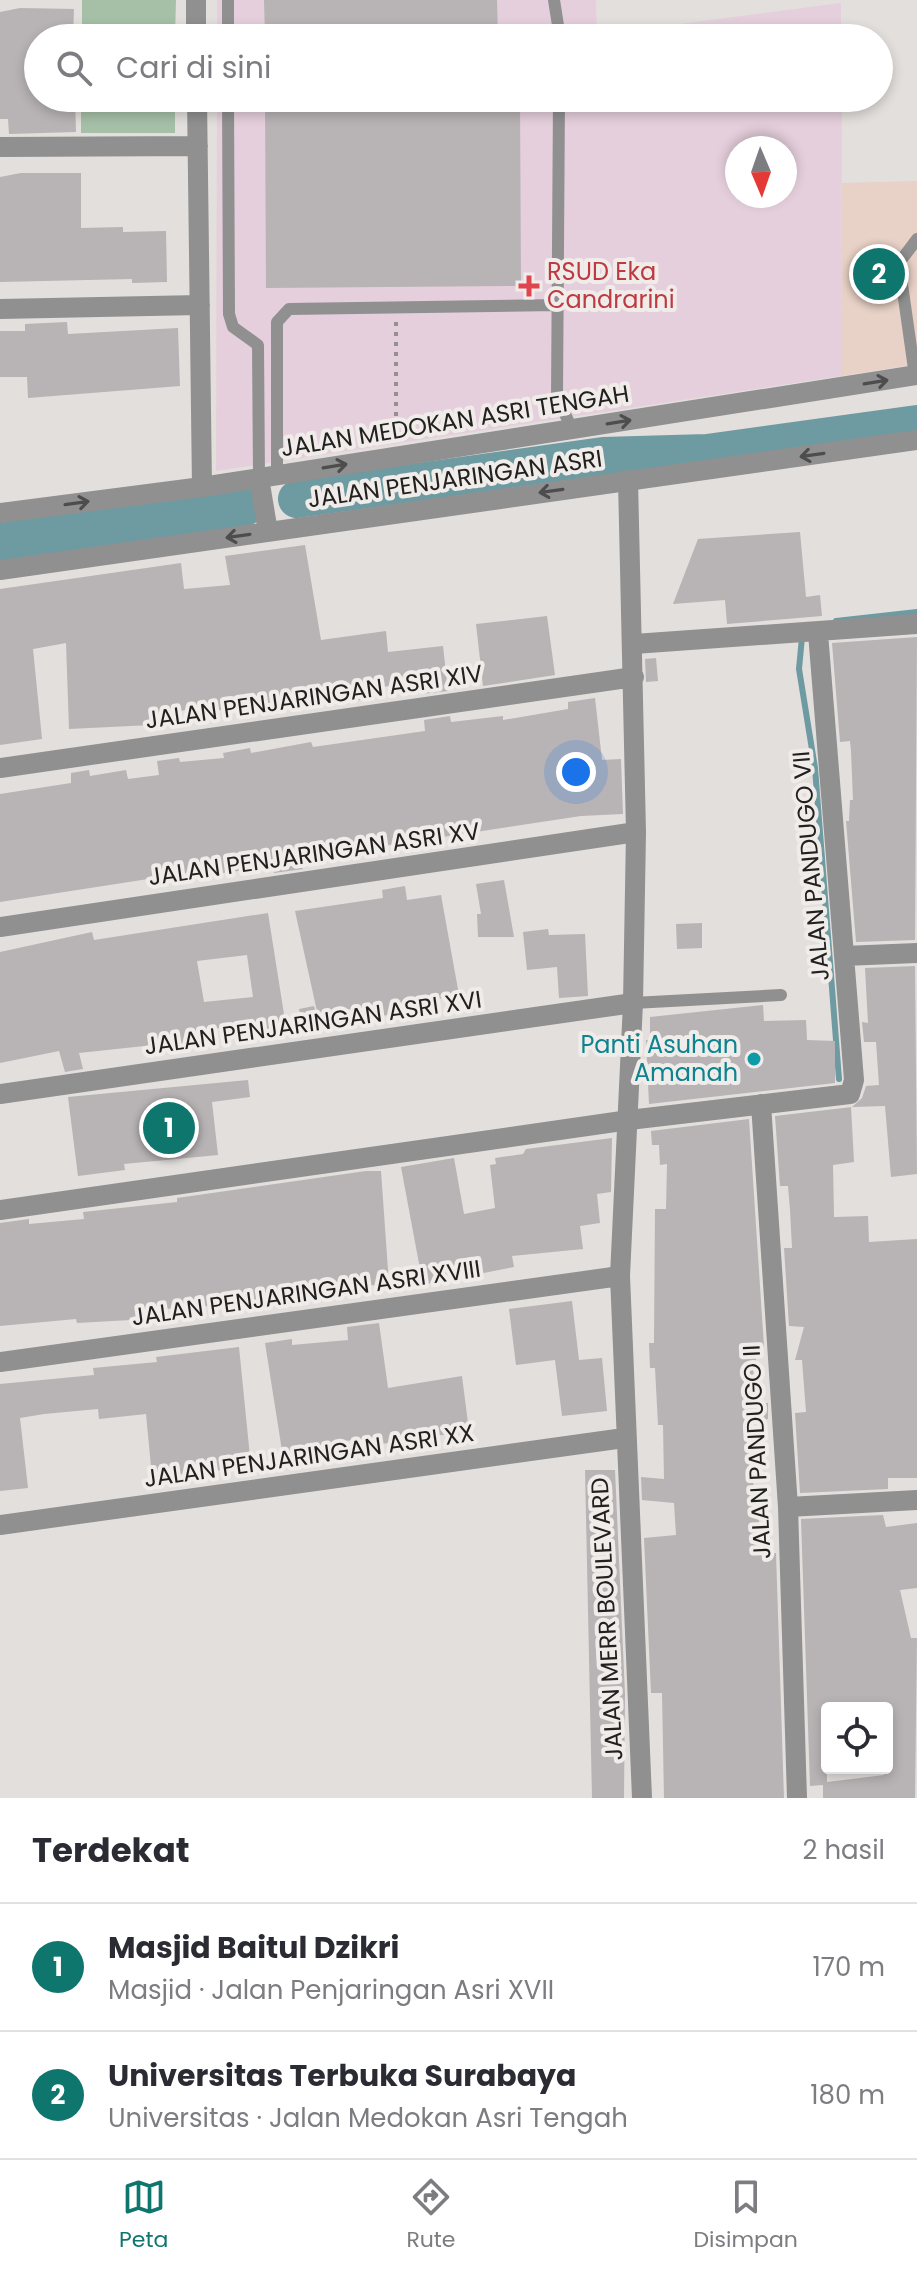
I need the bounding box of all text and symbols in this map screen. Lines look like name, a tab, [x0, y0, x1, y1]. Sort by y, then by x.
search box	[24, 24, 893, 112]
icon: search	[52, 46, 96, 90]
text: Cari di sini	[116, 46, 271, 89]
north arrow	[725, 136, 797, 208]
pin: 2	[853, 244, 905, 304]
place label: RSUD Eka Candrarini	[547, 255, 675, 316]
marker: RSUD Eka Candrarini	[518, 275, 540, 297]
one-way arrow	[863, 373, 888, 388]
street label: JALAN MEDOKAN ASRI TENGAH	[278, 377, 631, 464]
one-way arrow	[606, 414, 631, 429]
street label: JALAN PENJARINGAN ASRI	[306, 442, 604, 516]
one-way arrow	[799, 447, 826, 462]
one-way arrow	[321, 458, 347, 473]
one-way arrow	[539, 484, 564, 499]
one-way arrow	[64, 495, 89, 510]
one-way arrow	[226, 529, 251, 544]
street label: JALAN PENJARINGAN ASRI XIV	[143, 656, 485, 737]
street label: JALAN PANDUGO VII	[784, 750, 837, 982]
your location	[556, 752, 596, 792]
street label: JALAN PENJARINGAN ASRI XV	[146, 814, 482, 893]
street label: JALAN PENJARINGAN ASRI XVI	[142, 982, 484, 1063]
place label: Panti Asuhan Amanah	[580, 1028, 738, 1089]
marker: Panti Asuhan Amanah	[745, 1050, 763, 1068]
pin: 1	[143, 1098, 195, 1158]
street label: JALAN PENJARINGAN ASRI XVIII	[129, 1252, 483, 1333]
street label: JALAN PANDUGO II	[734, 1344, 779, 1560]
street label: JALAN PENJARINGAN ASRI XX	[142, 1416, 476, 1495]
street label: JALAN MERR BOULEVARD	[583, 1476, 630, 1762]
map controls	[821, 1702, 893, 1774]
button: locate	[821, 1702, 893, 1774]
text: Terdekat	[32, 1826, 190, 1874]
text: 2 hasil	[803, 1832, 885, 1868]
text: Masjid Baitul Dzikri	[108, 1926, 399, 1969]
text: 1	[53, 1949, 63, 1985]
text: 170 m	[812, 1949, 885, 1985]
text: Masjid · Jalan Penjaringan Asri XVII	[108, 1972, 554, 2008]
text: Universitas Terbuka Surabaya	[108, 2054, 576, 2097]
text: 2	[51, 2077, 65, 2113]
text: 180 m	[810, 2077, 885, 2113]
text: Universitas · Jalan Medokan Asri Tengah	[108, 2100, 628, 2136]
tab: Peta	[119, 2175, 168, 2256]
tab: Rute	[406, 2175, 455, 2256]
tab: Disimpan	[694, 2175, 798, 2256]

